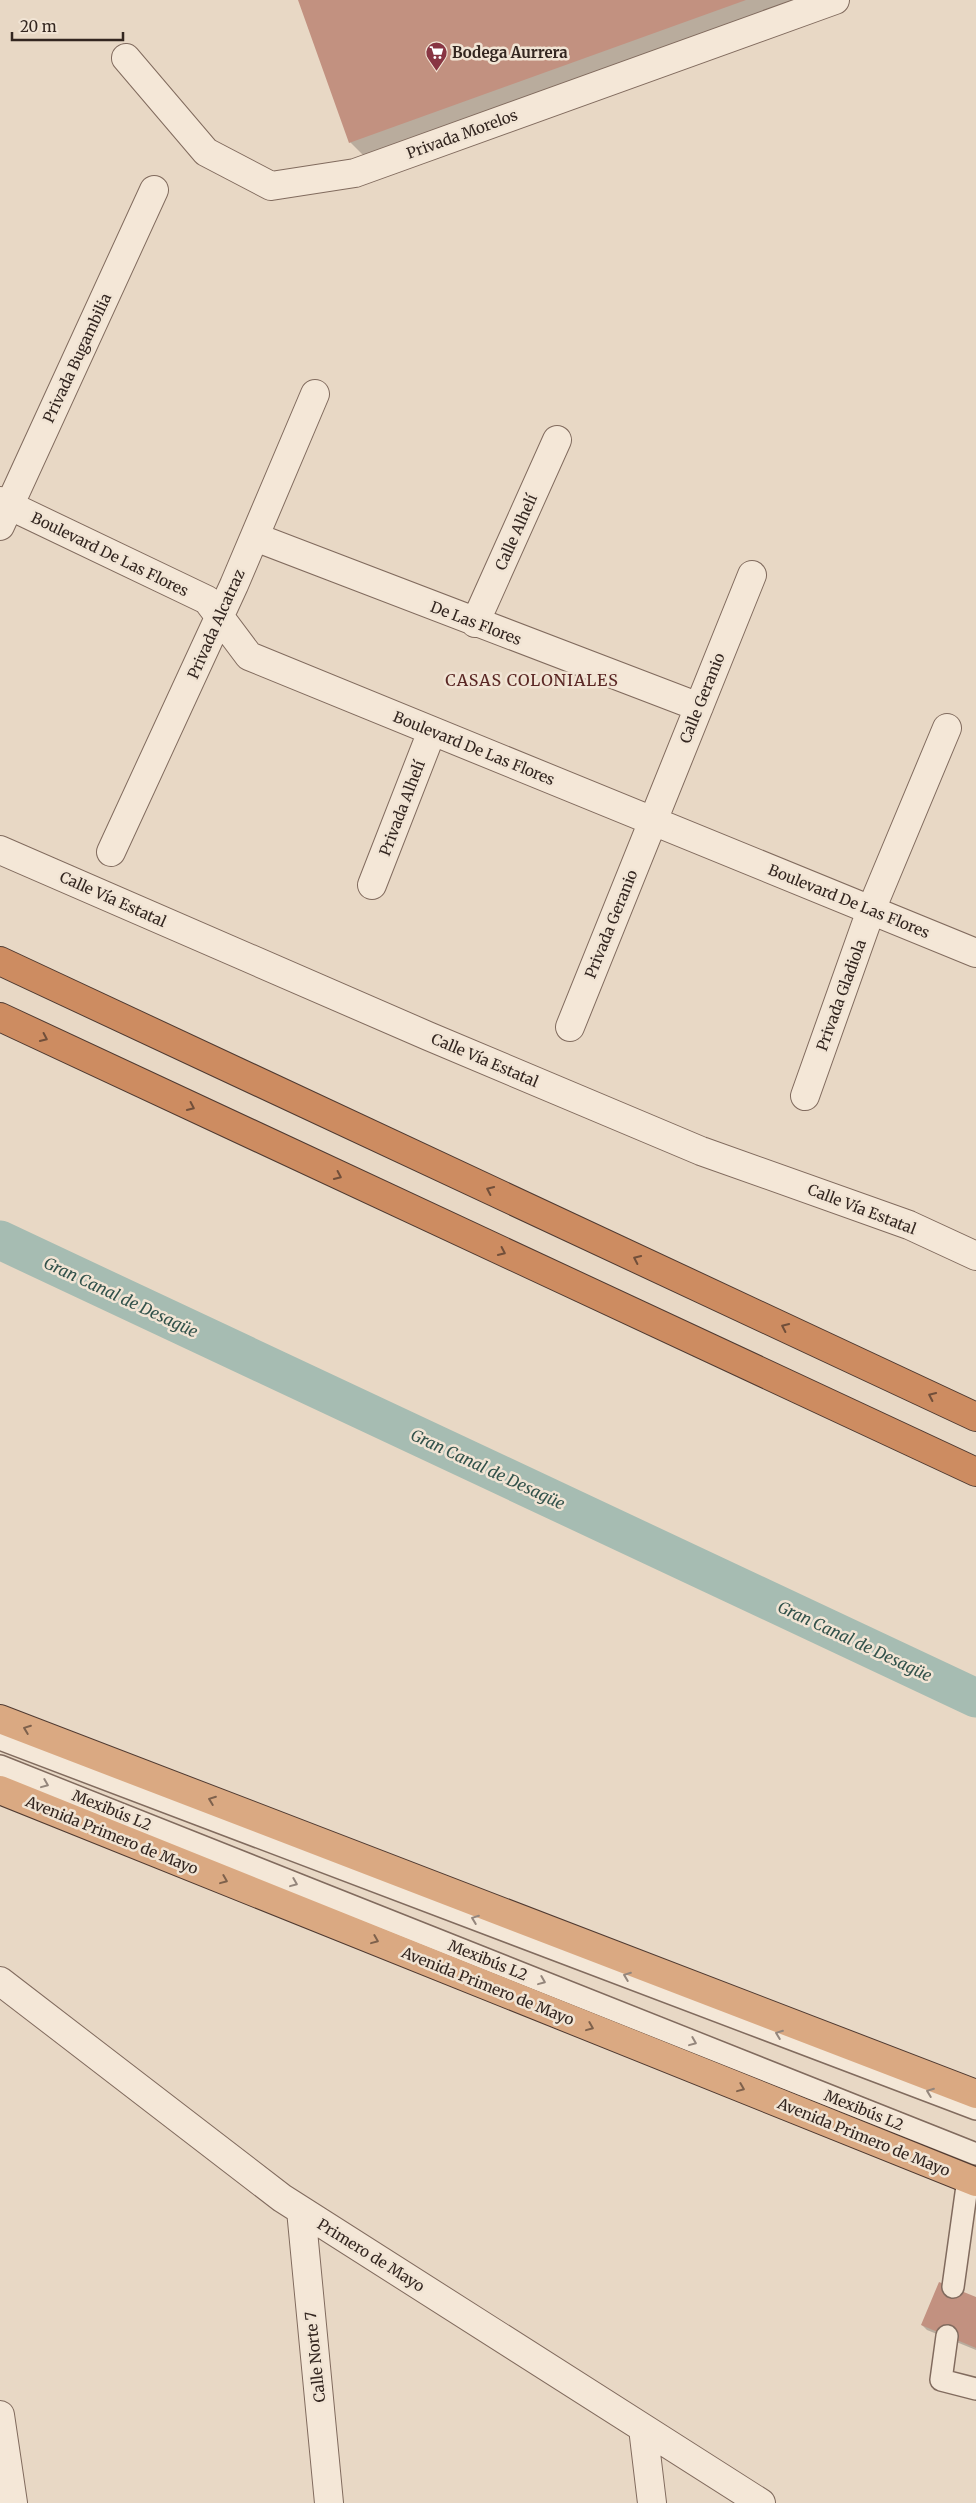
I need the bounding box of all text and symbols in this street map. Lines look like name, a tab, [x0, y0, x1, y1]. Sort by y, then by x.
scale bar	[12, 10, 124, 42]
text: 20 m	[20, 17, 57, 36]
supermarket icon: Bodega Aurrera	[424, 40, 448, 71]
place label: Bodega Aurrera	[452, 43, 568, 62]
street label: Privada Morelos	[404, 105, 520, 163]
street label: Privada Bugambilia	[39, 290, 115, 426]
street label: Calle Alhelí	[491, 490, 542, 573]
street label: Boulevard De Las Flores	[28, 508, 192, 600]
street label: Privada Alcatraz	[183, 566, 249, 682]
street label: De Las Flores	[428, 597, 524, 649]
street label: Calle Geranio	[675, 650, 729, 746]
district label: CASAS COLONIALES	[445, 670, 619, 690]
street label: Boulevard De Las Flores	[391, 707, 557, 789]
street label: Privada Alhelí	[375, 756, 429, 859]
street label: Boulevard De Las Flores	[766, 860, 932, 942]
street label: Calle Vía Estatal	[57, 867, 170, 931]
street label: Privada Geranio	[581, 867, 642, 981]
street label: Privada Gladiola	[812, 937, 870, 1053]
street label: Calle Vía Estatal	[429, 1029, 542, 1091]
one-way arrow	[39, 1032, 48, 1042]
one-way arrow	[186, 1101, 195, 1111]
one-way arrow	[333, 1169, 342, 1179]
street label: Calle Vía Estatal	[805, 1180, 919, 1239]
one-way arrow	[486, 1186, 495, 1196]
one-way arrow	[496, 1245, 505, 1255]
water label: Gran Canal de Desagüe	[41, 1252, 201, 1342]
one-way arrow	[633, 1254, 642, 1265]
one-way arrow	[781, 1323, 790, 1334]
one-way arrow	[928, 1392, 937, 1403]
water label: Gran Canal de Desagüe	[408, 1424, 568, 1514]
water label: Gran Canal de Desagüe	[775, 1596, 935, 1686]
one-way arrow	[24, 1725, 32, 1735]
one-way arrow	[40, 1777, 49, 1788]
street label: Mexibús L2	[70, 1786, 154, 1835]
street label: Avenida Primero de Mayo	[22, 1791, 201, 1878]
one-way arrow	[208, 1796, 217, 1806]
one-way arrow	[219, 1873, 228, 1884]
one-way arrow	[289, 1876, 298, 1887]
one-way arrow	[471, 1915, 479, 1925]
one-way arrow	[370, 1935, 378, 1945]
street label: Mexibús L2	[446, 1936, 530, 1985]
street label: Avenida Primero de Mayo	[398, 1942, 577, 2029]
one-way arrow	[623, 1972, 631, 1982]
one-way arrow	[538, 1976, 546, 1986]
one-way arrow	[585, 2021, 594, 2031]
one-way arrow	[775, 2030, 783, 2040]
one-way arrow	[688, 2035, 697, 2046]
one-way arrow	[736, 2081, 745, 2092]
street label: Mexibús L2	[822, 2086, 906, 2135]
one-way arrow	[927, 2088, 935, 2098]
street label: Avenida Primero de Mayo	[774, 2093, 953, 2180]
street label: Primero de Mayo	[314, 2214, 428, 2296]
street label: Calle Norte 7	[301, 2310, 329, 2403]

